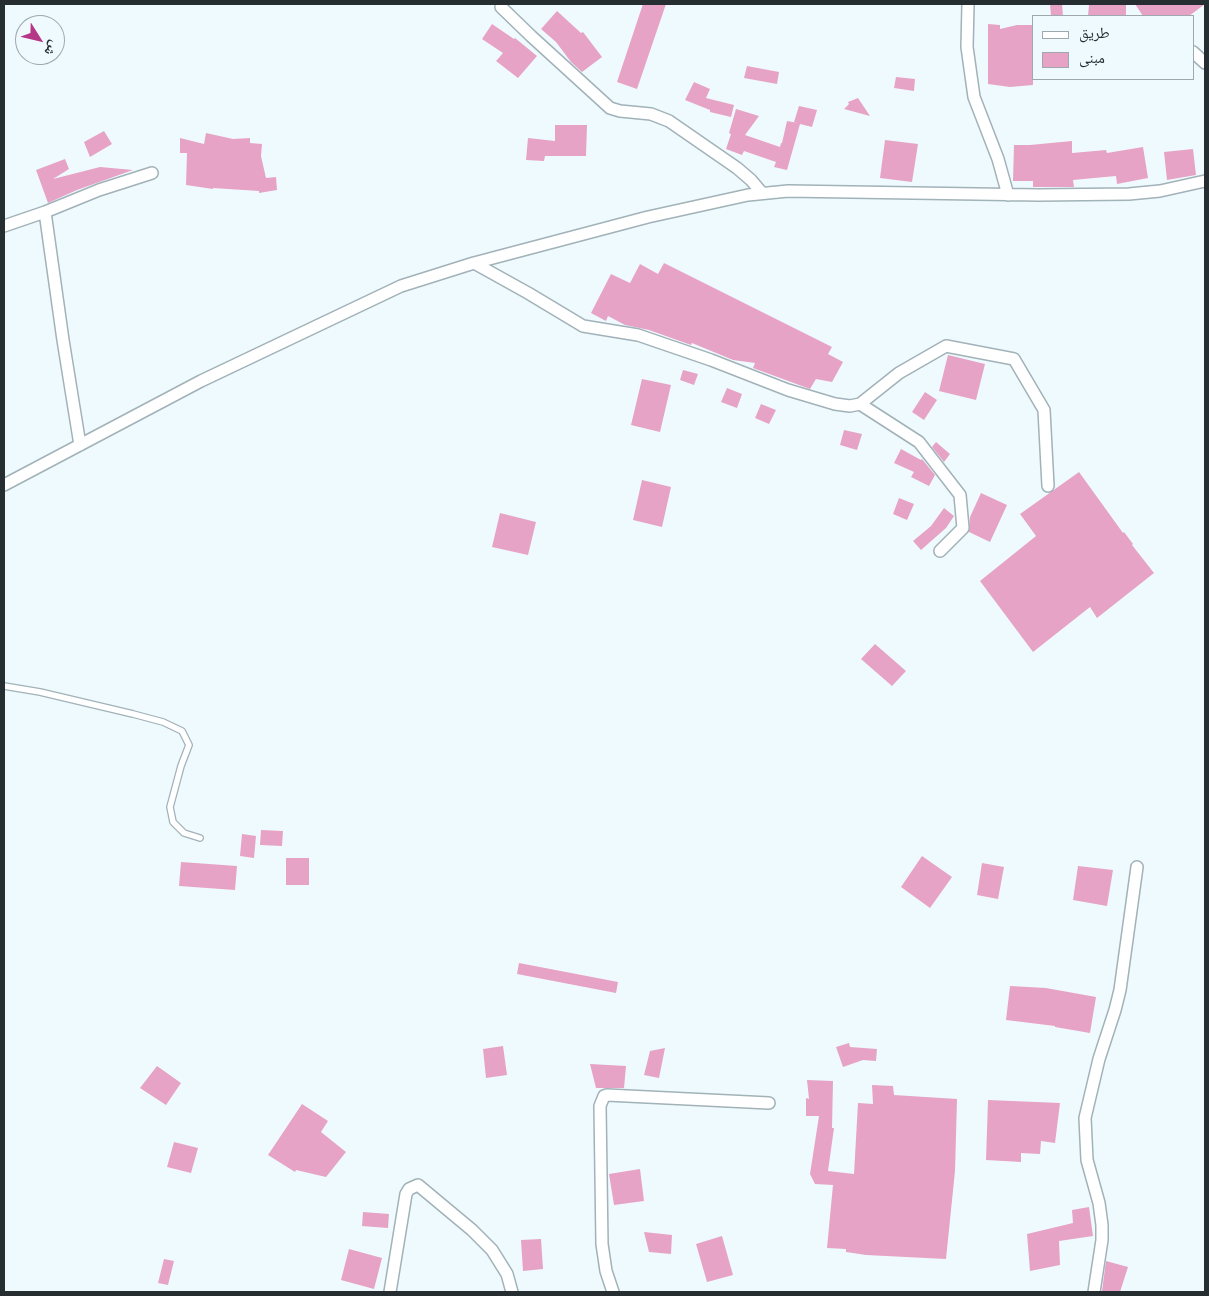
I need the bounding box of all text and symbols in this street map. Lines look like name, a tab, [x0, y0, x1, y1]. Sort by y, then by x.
north arrow	[15, 15, 65, 65]
legend	[1032, 15, 1194, 80]
text: طريق	[1079, 24, 1110, 42]
text: ش	[40, 38, 63, 60]
text: مبنى	[1079, 49, 1105, 67]

